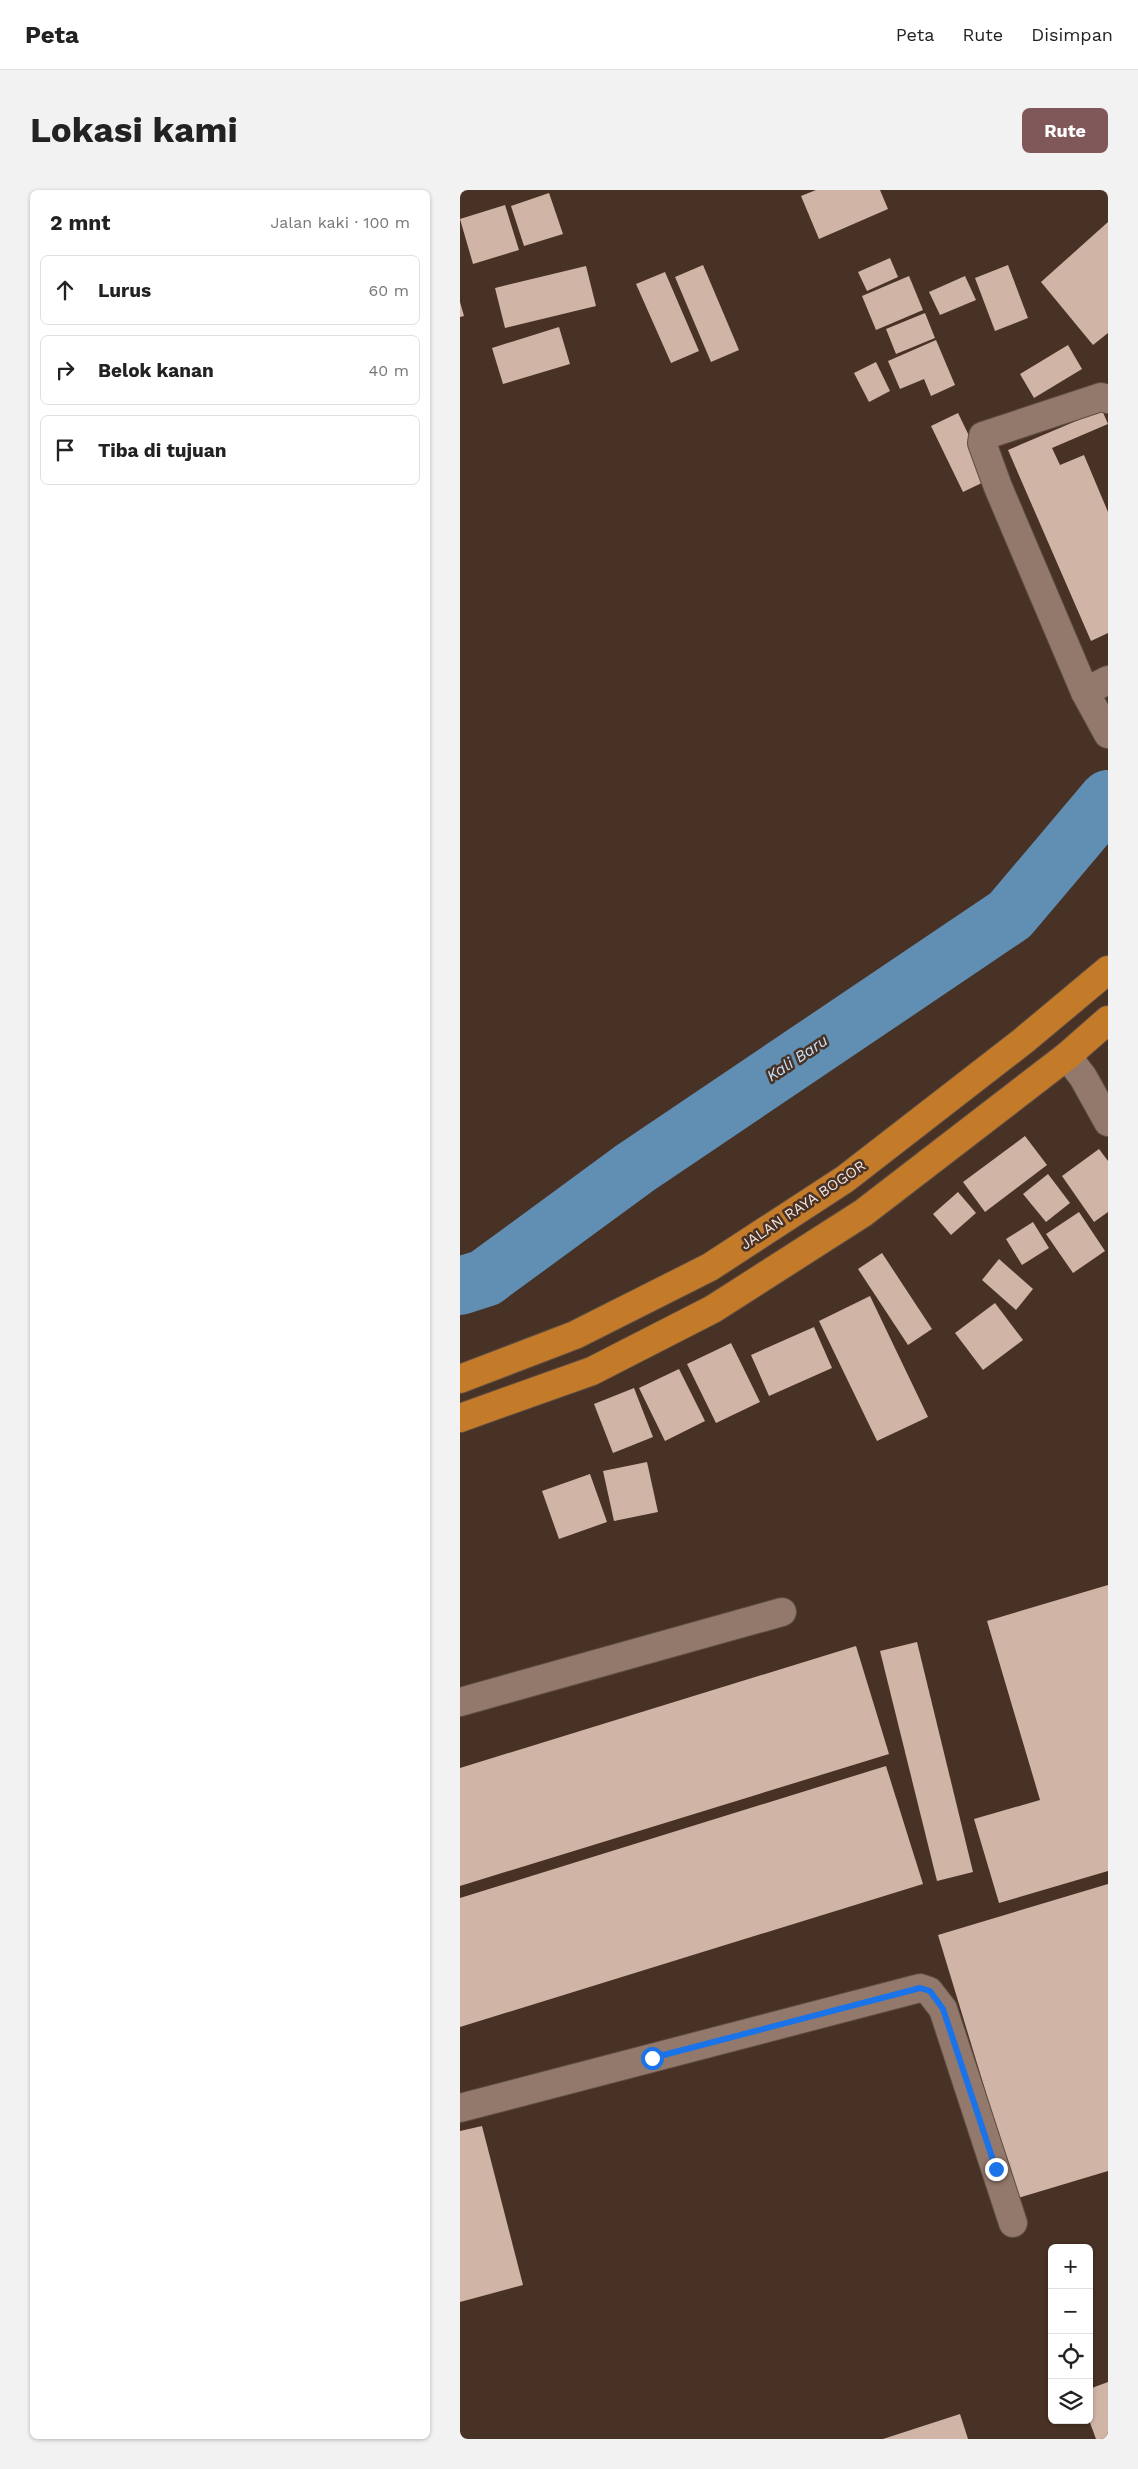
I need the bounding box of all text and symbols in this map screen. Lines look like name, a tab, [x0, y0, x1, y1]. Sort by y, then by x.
text: Peta	[25, 21, 79, 49]
text: Peta	[896, 24, 934, 45]
text: Rute	[962, 24, 1003, 45]
text: Disimpan	[1031, 24, 1113, 45]
button: Rute	[1022, 108, 1108, 153]
text: Lokasi kami	[30, 109, 238, 151]
text: 2 mnt	[50, 210, 110, 235]
text: Jalan kaki · 100 m	[271, 213, 410, 232]
icon: ahead	[51, 276, 79, 304]
text: Lurus	[98, 279, 151, 302]
text: 60 m	[369, 281, 409, 300]
icon: right	[51, 356, 79, 384]
text: Belok kanan	[98, 359, 214, 382]
text: 40 m	[369, 361, 409, 380]
icon: arrive	[51, 436, 79, 464]
text: Tiba di tujuan	[98, 439, 227, 462]
water label: Kali Baru	[763, 1030, 832, 1085]
street label: JALAN RAYA BOGOR	[737, 1156, 869, 1254]
route start	[641, 2047, 664, 2070]
route end	[985, 2158, 1008, 2181]
map controls	[1048, 2244, 1093, 2424]
button: +	[1048, 2244, 1093, 2289]
button: −	[1048, 2289, 1093, 2334]
button: locate	[1048, 2334, 1093, 2379]
button: layers	[1048, 2379, 1093, 2424]

